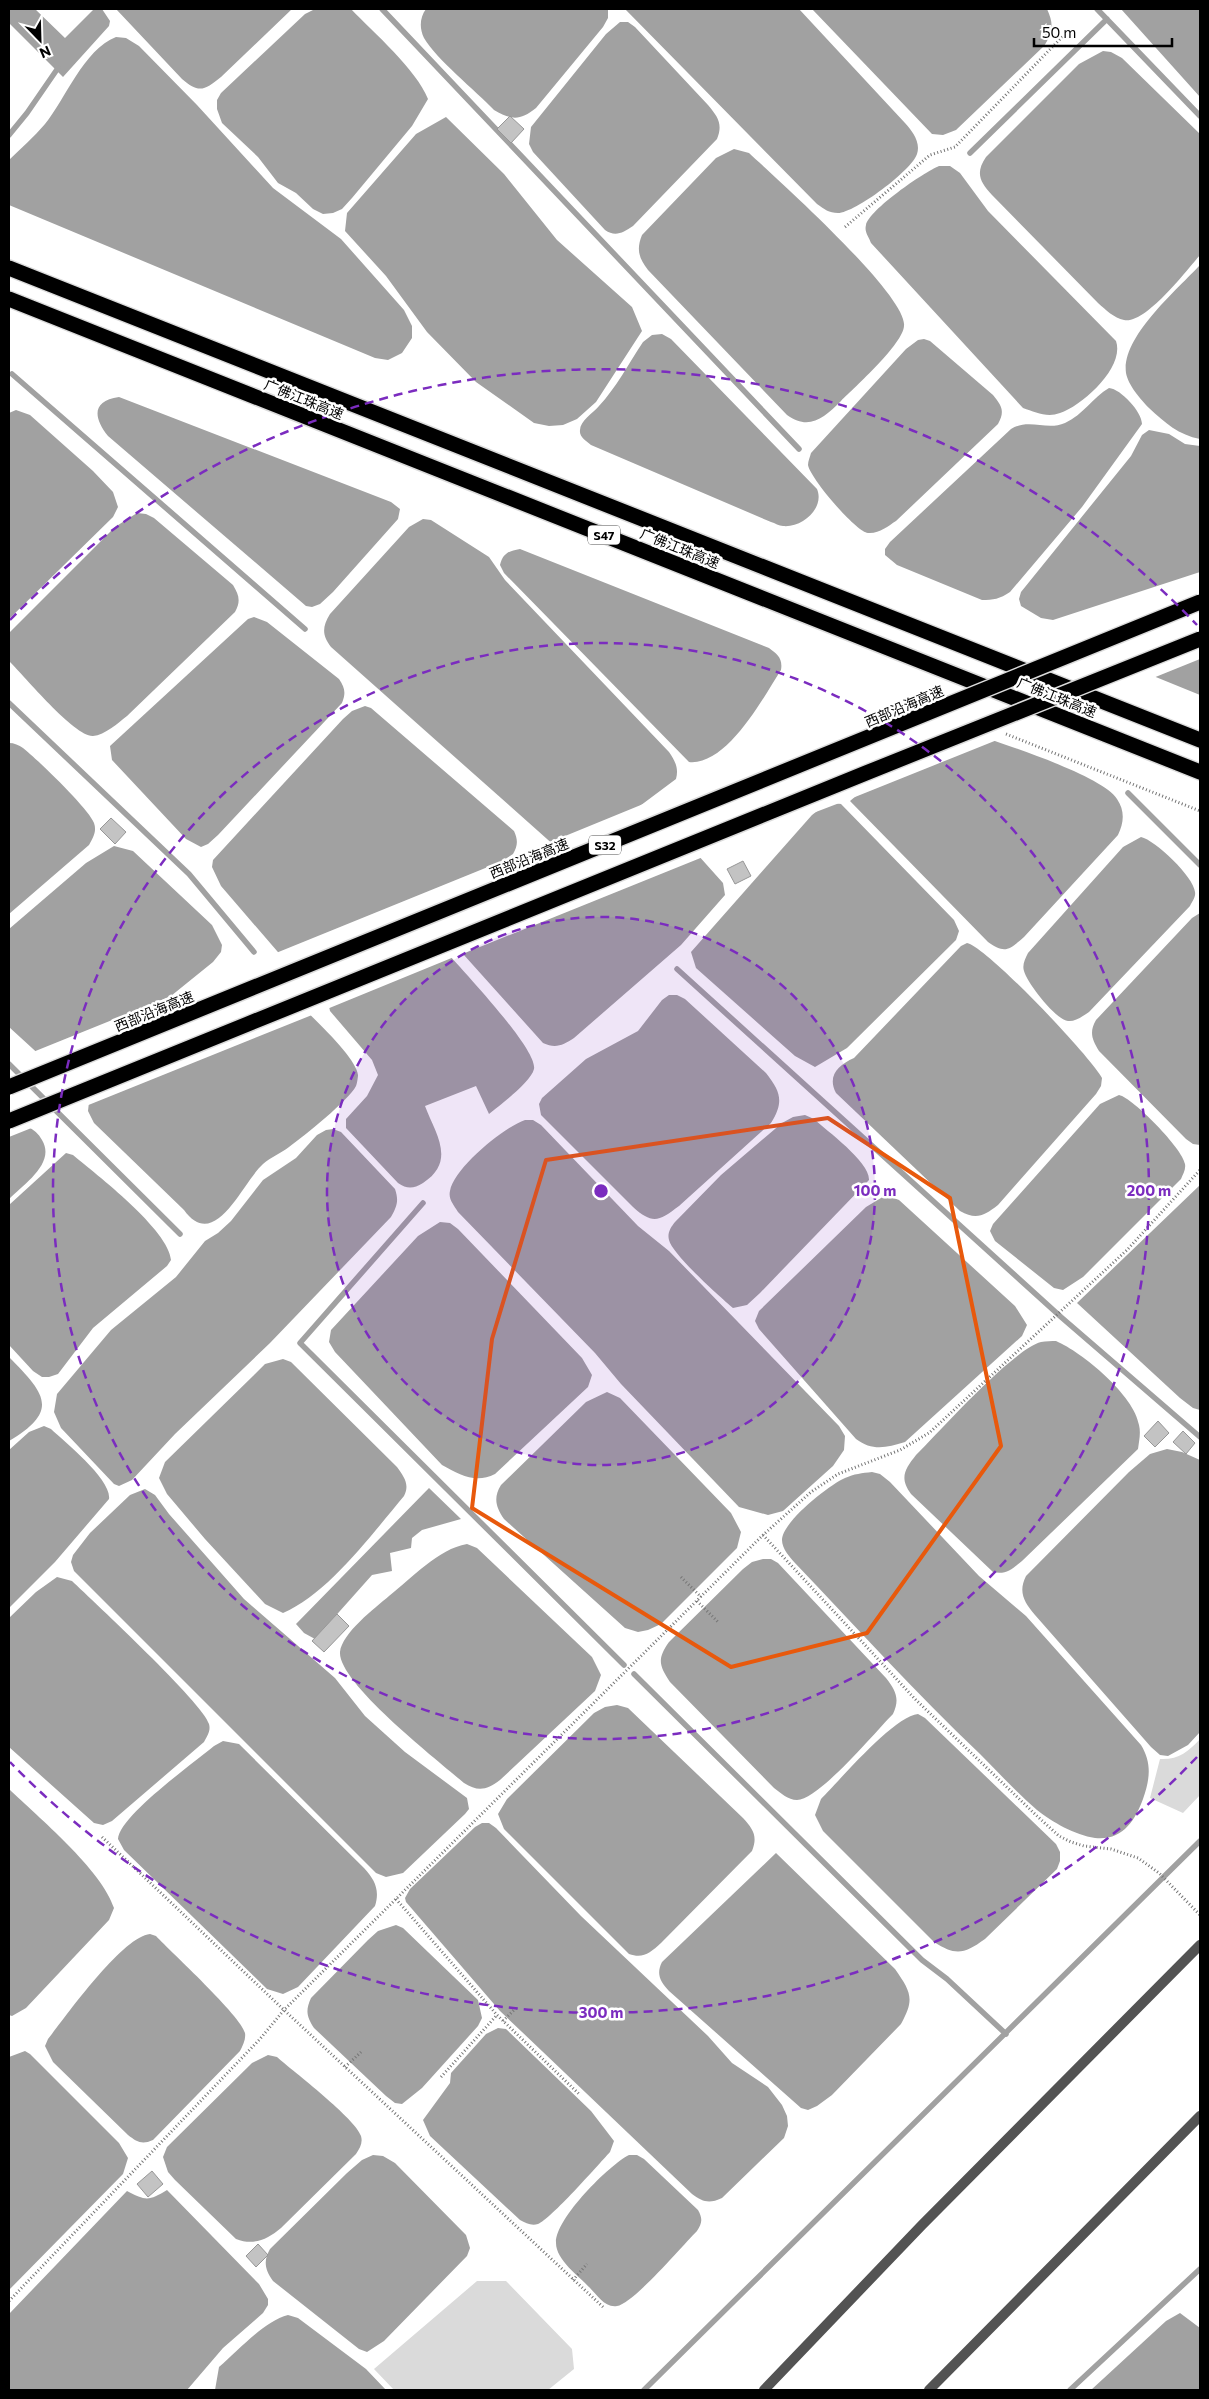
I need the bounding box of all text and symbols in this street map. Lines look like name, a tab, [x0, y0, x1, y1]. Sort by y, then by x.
north arrow	[15, 15, 65, 65]
scale bar	[1034, 15, 1172, 47]
text: 50 m	[1042, 23, 1076, 41]
text: N	[37, 43, 53, 62]
street label: 广佛江珠高速	[262, 375, 346, 423]
street label: 广佛江珠高速	[638, 524, 722, 572]
road number: S47	[588, 526, 620, 544]
street label: 广佛江珠高速	[1015, 673, 1099, 721]
street label: 西部沿海高速	[862, 682, 946, 730]
street label: 西部沿海高速	[487, 834, 571, 882]
road number: S32	[589, 836, 621, 854]
street label: 西部沿海高速	[112, 987, 196, 1035]
text: 100 m	[854, 1181, 896, 1199]
text: 200 m	[1127, 1181, 1171, 1199]
centre of rings	[592, 1182, 610, 1200]
text: 300 m	[579, 2003, 623, 2021]

